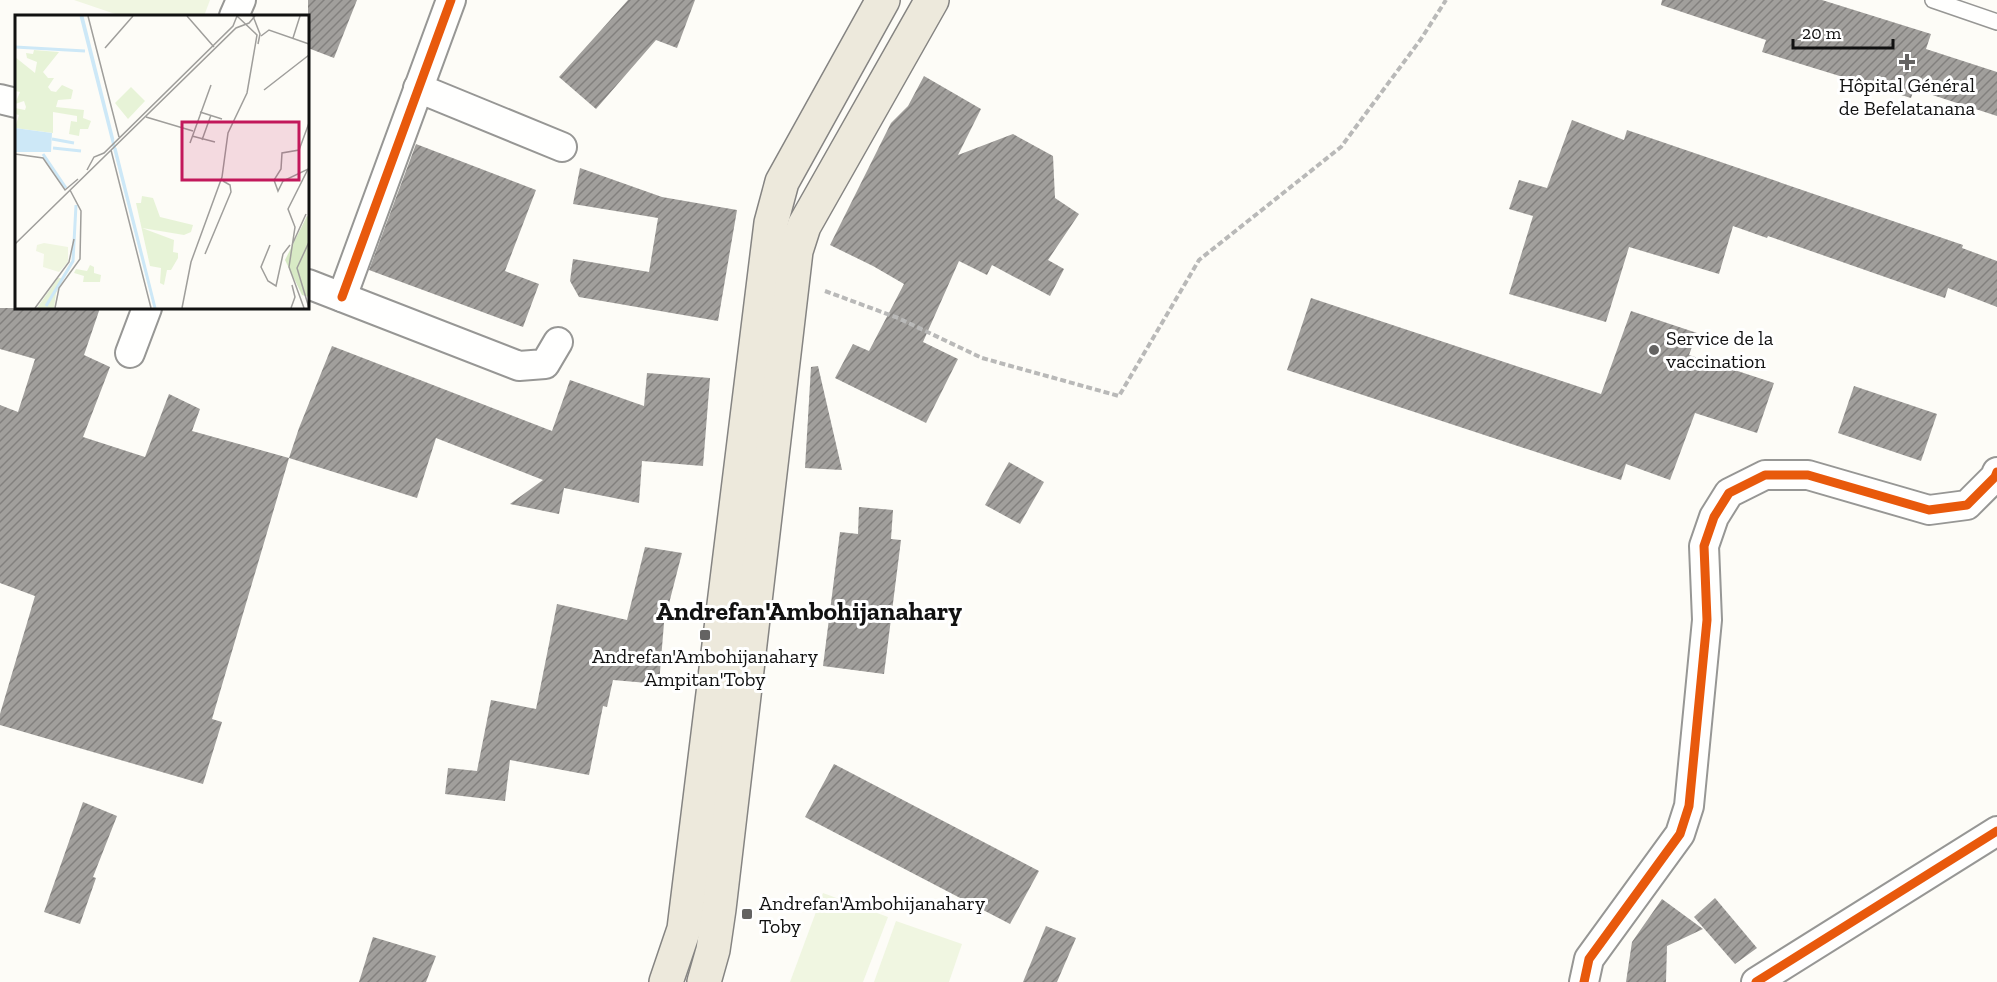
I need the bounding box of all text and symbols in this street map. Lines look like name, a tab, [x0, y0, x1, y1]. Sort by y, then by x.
scale bar	[1793, 12, 1894, 50]
inset map	[15, 15, 309, 309]
text: 20 m	[1802, 22, 1842, 44]
marker: Hôpital Général de Befelatanana	[1898, 53, 1916, 71]
place label: Hôpital Général de Befelatanana	[1839, 73, 1976, 120]
place label: Service de la vaccination	[1666, 326, 1774, 373]
marker: Service de la vaccination	[1647, 343, 1661, 357]
district label: Andrefan'Ambohijanahary	[656, 595, 962, 627]
marker: Andrefan'Ambohijanahary Ampitan'Toby	[698, 628, 712, 642]
place label: Andrefan'Ambohijanahary Ampitan'Toby	[592, 644, 819, 691]
place label: Andrefan'Ambohijanahary Toby	[759, 891, 986, 938]
marker: Andrefan'Ambohijanahary Toby	[740, 907, 754, 921]

